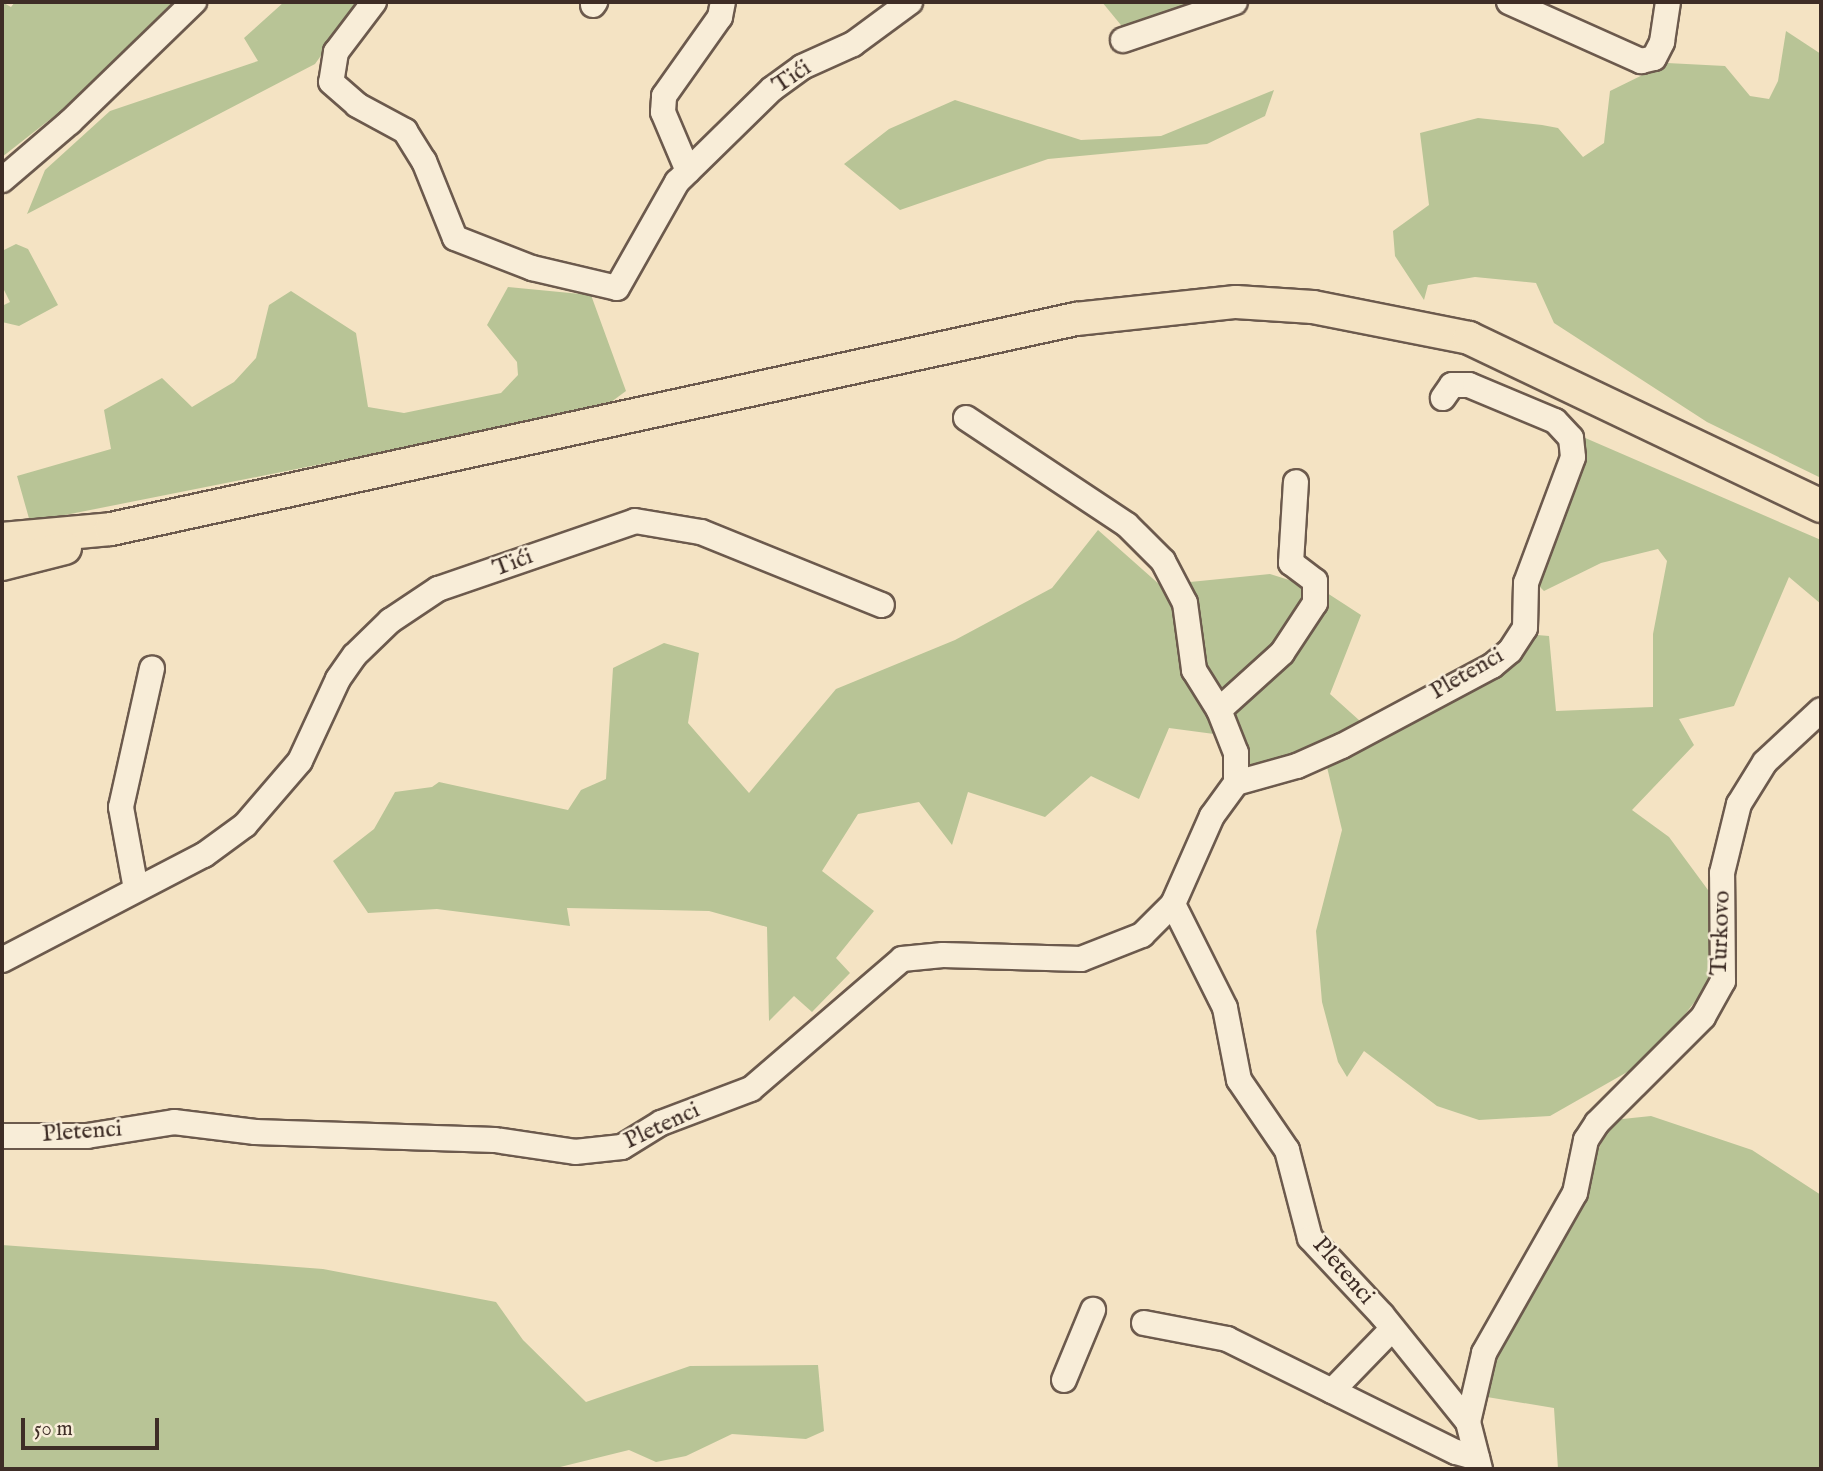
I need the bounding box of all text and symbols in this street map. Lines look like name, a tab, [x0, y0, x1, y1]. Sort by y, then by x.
street label: Tići	[767, 54, 817, 100]
street label: Tići	[489, 542, 537, 584]
street label: Pletenci	[1425, 642, 1509, 706]
street label: Turkovo	[1705, 890, 1737, 976]
street label: Pletenci	[620, 1096, 704, 1156]
street label: Pletenci	[41, 1115, 123, 1149]
street label: Pletenci	[1306, 1231, 1380, 1311]
scale bar	[24, 1404, 163, 1448]
text: 50 m	[34, 1416, 73, 1443]

